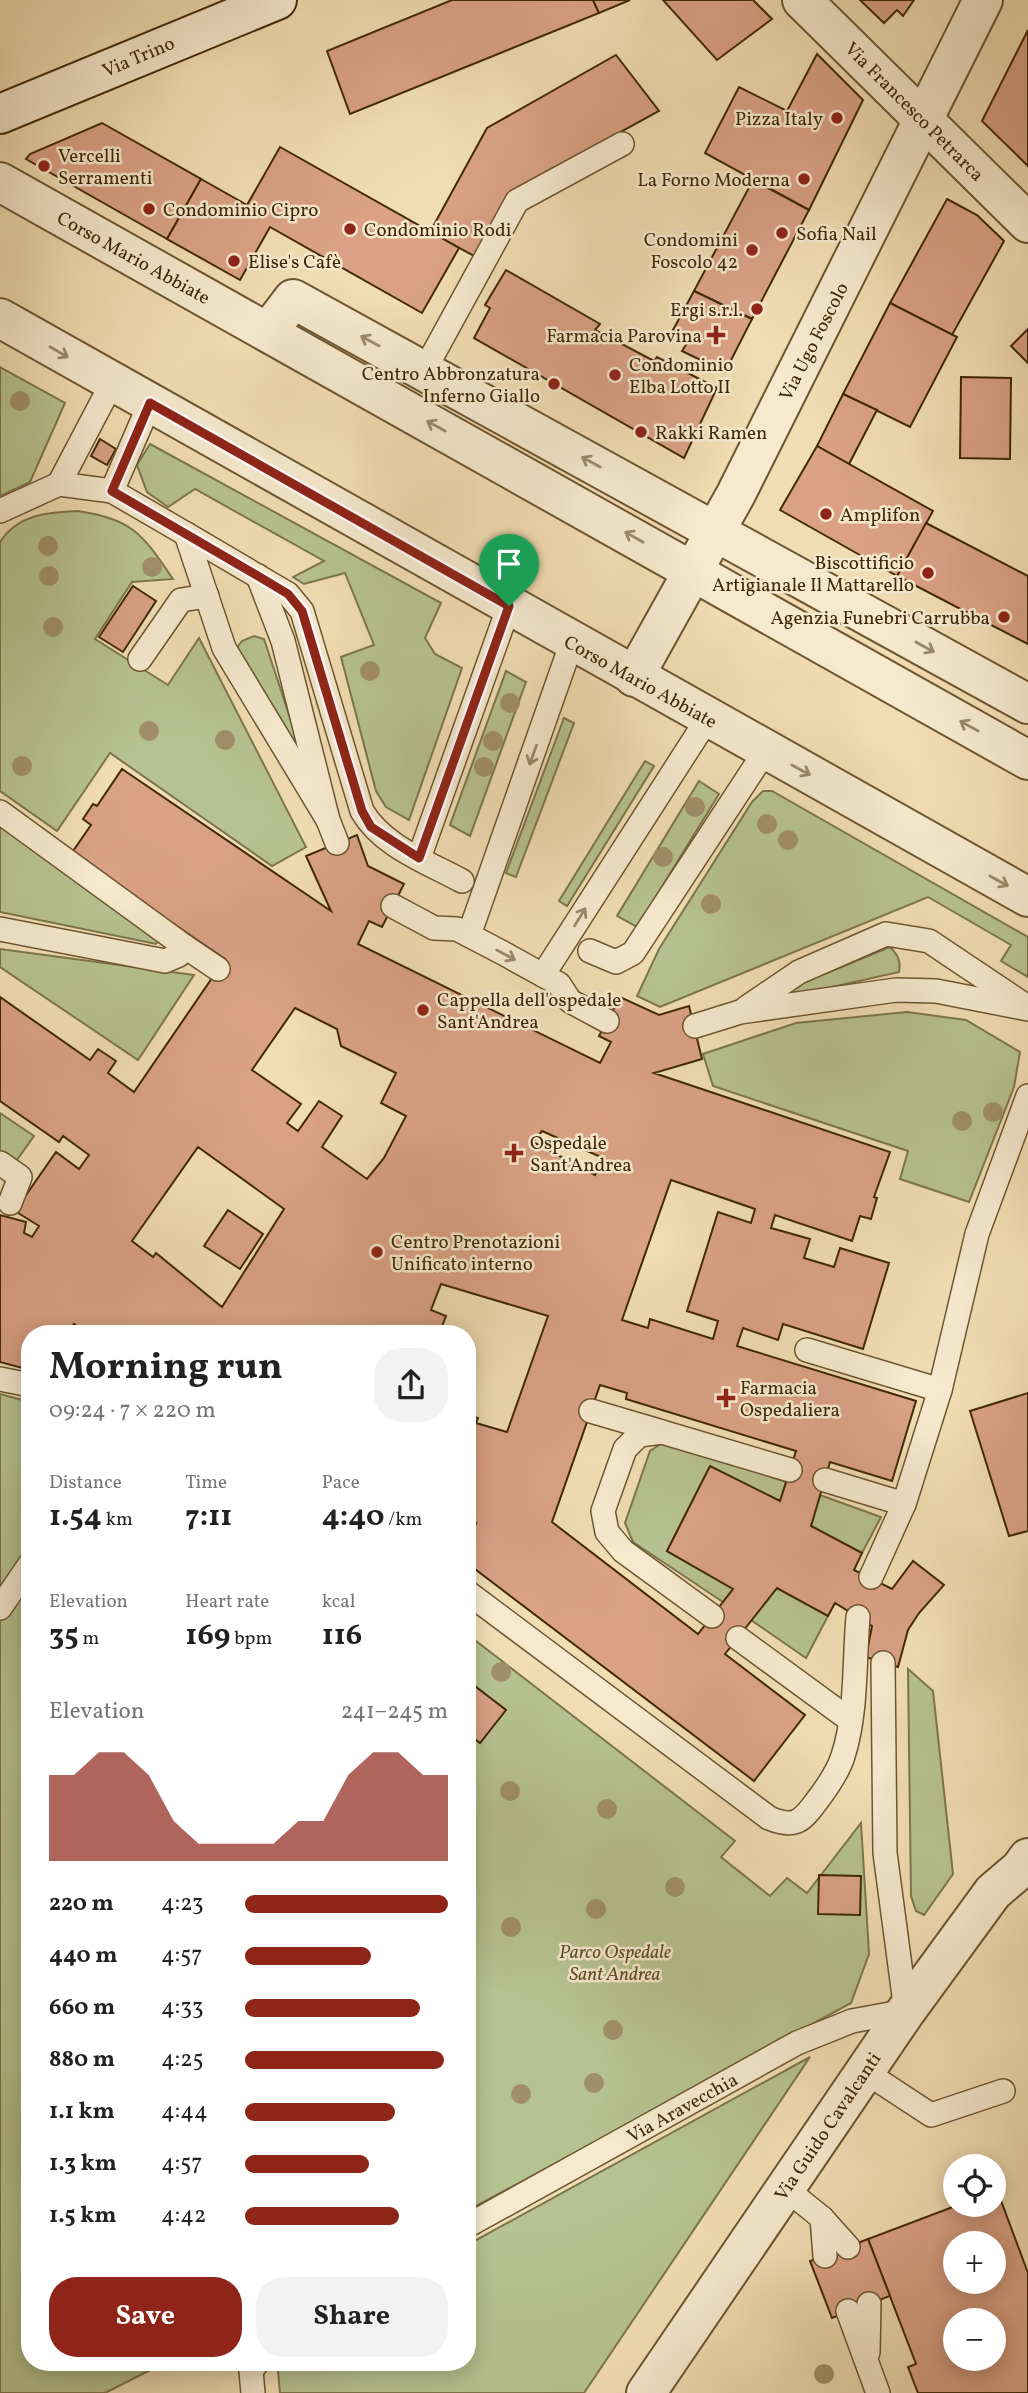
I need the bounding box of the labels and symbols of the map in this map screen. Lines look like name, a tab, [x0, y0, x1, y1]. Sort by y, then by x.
street label: Via Trino	[99, 31, 179, 85]
street label: Via Francesco Petrarca	[838, 37, 989, 188]
place label: Pizza Italy	[735, 107, 823, 133]
marker: Pizza Italy	[829, 110, 845, 126]
place label: Vercelli Serramenti	[58, 144, 153, 192]
marker: Vercelli Serramenti	[36, 158, 52, 174]
place label: La Forno Moderna	[637, 168, 790, 194]
marker: La Forno Moderna	[796, 171, 812, 187]
place label: Condominio Cipro	[163, 198, 318, 224]
marker: Condominio Cipro	[141, 201, 157, 217]
street label: Corso Mario Abbiate	[52, 206, 214, 312]
place label: Condominio Rodi	[364, 218, 512, 244]
marker: Condominio Rodi	[342, 221, 358, 237]
place label: Sofia Nail	[796, 222, 877, 248]
marker: Sofia Nail	[774, 225, 790, 241]
place label: Condomini Foscolo 42	[644, 228, 738, 276]
marker: Condomini Foscolo 42	[744, 242, 760, 258]
place label: Elise's Cafè	[248, 250, 341, 276]
marker: Elise's Cafè	[226, 253, 242, 269]
street label: Via Ugo Foscolo	[774, 278, 856, 406]
place label: Ergi s.r.l.	[670, 298, 743, 324]
marker: Ergi s.r.l.	[749, 301, 765, 317]
place label: Farmacia Parovina	[546, 324, 702, 350]
marker: Farmacia Parovina	[708, 327, 724, 343]
one-way arrow	[361, 334, 381, 348]
one-way arrow	[48, 346, 69, 359]
place label: Condominio Elba Lotto II	[629, 353, 733, 401]
place label: Centro Abbronzatura Inferno Giallo	[362, 362, 540, 410]
marker: Condominio Elba Lotto II	[607, 367, 623, 383]
marker: Centro Abbronzatura Inferno Giallo	[546, 376, 562, 392]
one-way arrow	[426, 419, 446, 433]
place label: Rakki Ramen	[655, 421, 767, 447]
marker: Rakki Ramen	[633, 424, 649, 440]
one-way arrow	[582, 455, 602, 469]
place label: Amplifon	[840, 503, 920, 529]
marker: Amplifon	[818, 506, 834, 522]
one-way arrow	[624, 530, 645, 543]
pin	[479, 534, 539, 606]
place label: Biscottificio Artigianale Il Mattarello	[712, 551, 914, 599]
marker: Biscottificio Artigianale Il Mattarello	[920, 565, 936, 581]
place label: Agenzia Funebri Carrubba	[770, 606, 990, 632]
marker: Agenzia Funebri Carrubba	[996, 609, 1012, 625]
street label: Corso Mario Abbiate	[559, 630, 721, 736]
one-way arrow	[914, 641, 935, 654]
one-way arrow	[959, 719, 979, 733]
one-way arrow	[526, 744, 539, 766]
one-way arrow	[790, 764, 811, 777]
one-way arrow	[989, 874, 1009, 888]
one-way arrow	[572, 908, 587, 927]
one-way arrow	[495, 949, 516, 962]
place label: Cappella dell'ospedale Sant'Andrea	[437, 988, 621, 1036]
marker: Cappella dell'ospedale Sant'Andrea	[415, 1002, 431, 1018]
place label: Ospedale Sant'Andrea	[530, 1131, 632, 1179]
marker: Ospedale Sant'Andrea	[504, 1143, 524, 1163]
place label: Centro Prenotazioni Unificato interno	[391, 1230, 561, 1278]
marker: Centro Prenotazioni Unificato interno	[369, 1244, 385, 1260]
place label: Farmacia Ospedaliera	[740, 1376, 840, 1424]
marker: Farmacia Ospedaliera	[718, 1390, 734, 1406]
park label: Parco Ospedale Sant Andrea	[559, 1940, 671, 1988]
street label: Via Guido Cavalcanti	[769, 2047, 888, 2207]
street label: Via Aravecchia	[623, 2068, 743, 2150]

